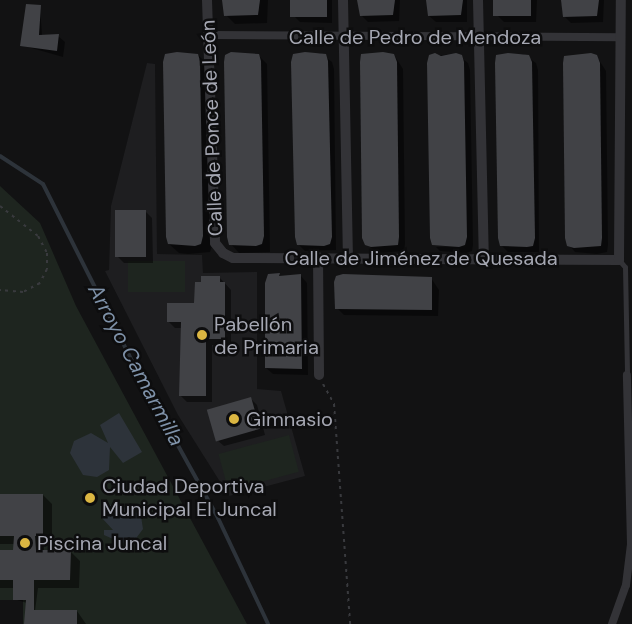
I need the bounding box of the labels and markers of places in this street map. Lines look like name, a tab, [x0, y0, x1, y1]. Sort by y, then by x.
place label: Pabellón de Primaria	[214, 312, 319, 359]
marker: Pabellón de Primaria	[195, 328, 209, 342]
place label: Gimnasio	[246, 407, 333, 431]
marker: Gimnasio	[227, 412, 241, 426]
place label: Ciudad Deportiva Municipal El Juncal	[102, 474, 277, 521]
marker: Ciudad Deportiva Municipal El Juncal	[83, 491, 97, 505]
place label: Piscina Juncal	[37, 531, 167, 555]
marker: Piscina Juncal	[18, 536, 32, 550]

